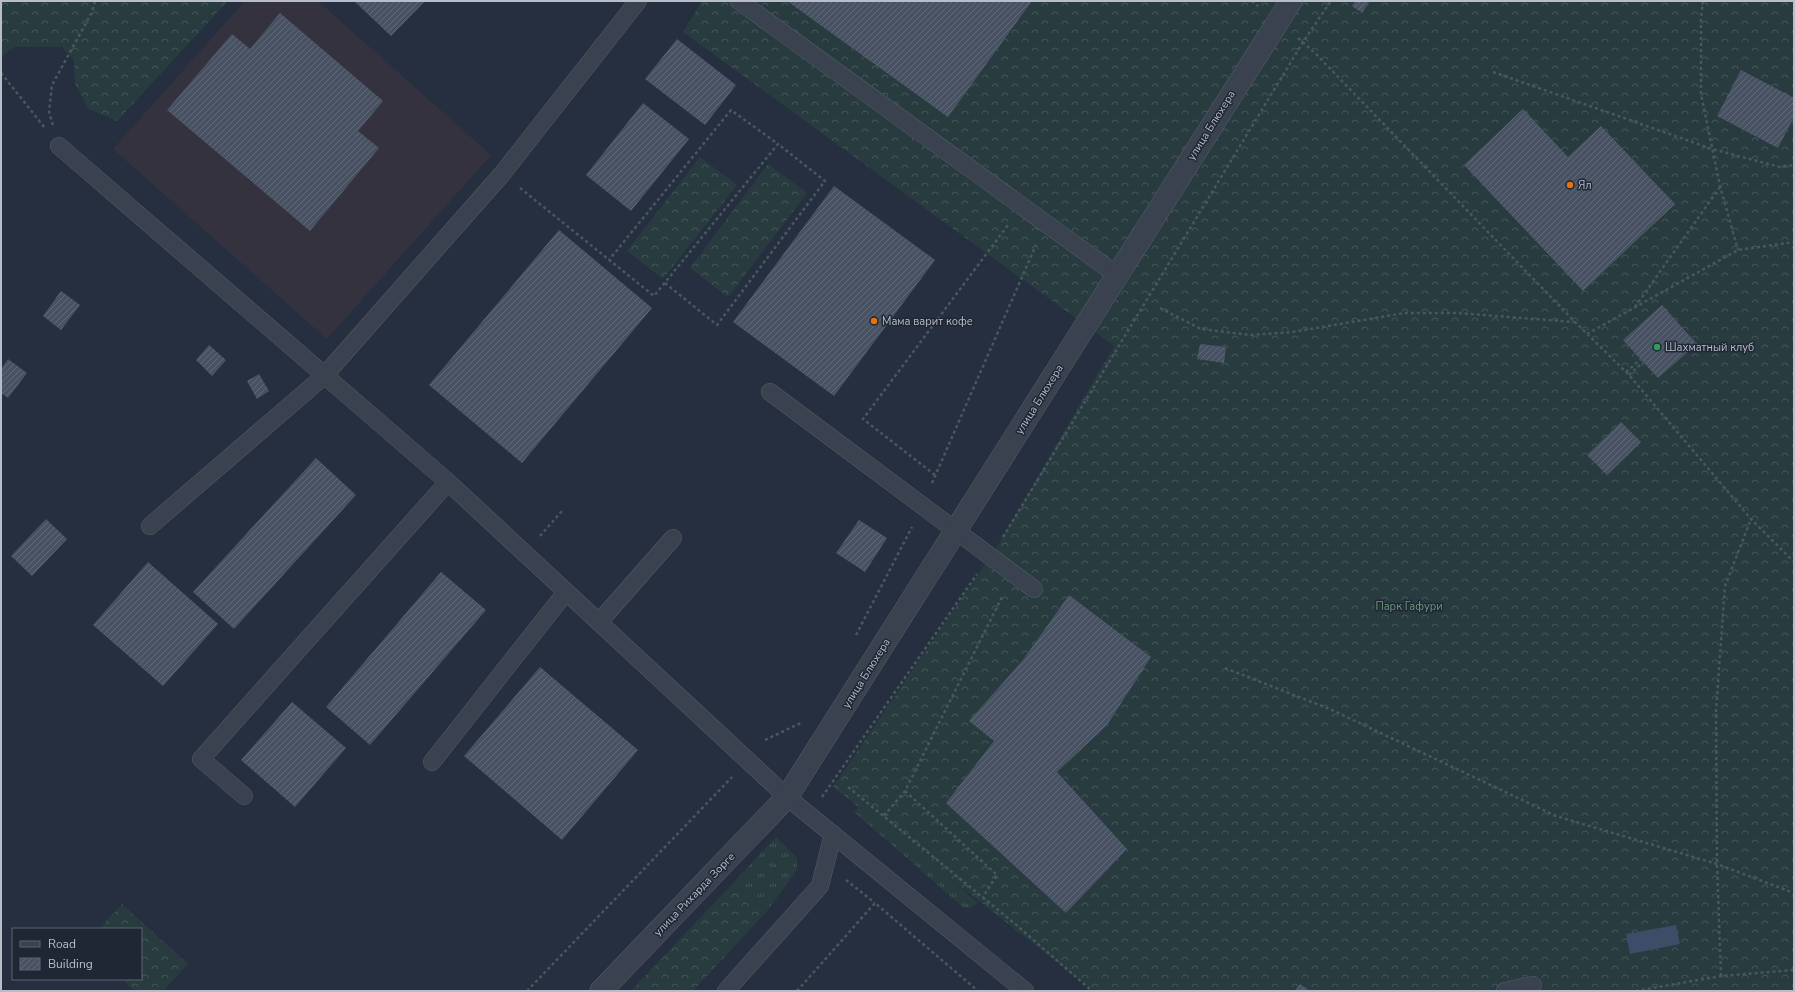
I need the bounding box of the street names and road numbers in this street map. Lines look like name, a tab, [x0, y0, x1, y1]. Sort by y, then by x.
street label: улица Блюхера	[1184, 87, 1239, 163]
street label: улица Блюхера	[1012, 361, 1067, 437]
street label: улица Блюхера	[839, 635, 894, 711]
street label: улица Рихарда Зорге	[650, 849, 738, 939]

